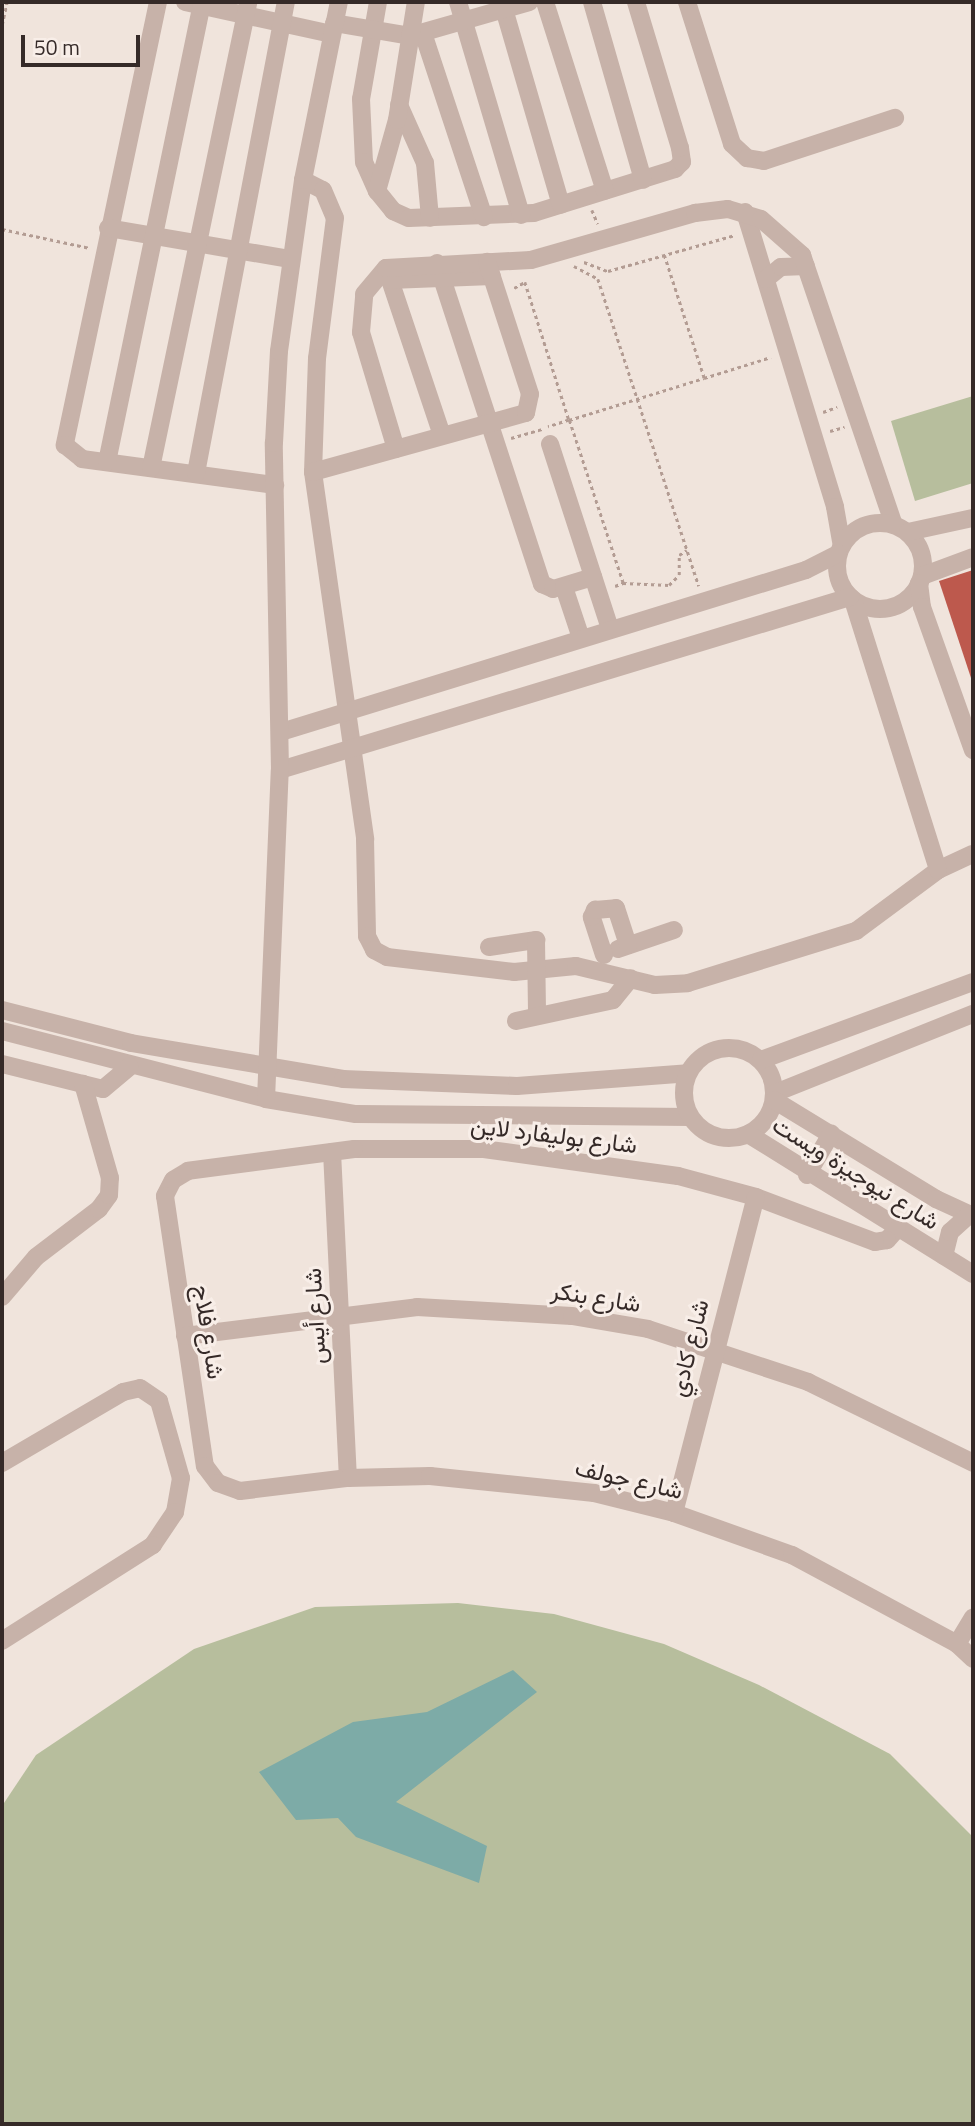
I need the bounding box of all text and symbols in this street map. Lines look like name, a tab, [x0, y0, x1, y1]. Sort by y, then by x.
scale bar	[24, 21, 144, 65]
text: 50 m	[34, 31, 80, 63]
street label: شارع نيوجيزة ويست	[767, 1110, 945, 1236]
street label: شارع بوليفارد لاين	[469, 1111, 639, 1159]
street label: شارع أيس	[298, 1267, 332, 1365]
street label: شارع بنكر	[549, 1276, 643, 1318]
street label: شارع فلاج	[187, 1283, 231, 1381]
street label: شارع كادي	[663, 1297, 715, 1399]
street label: شارع جولف	[572, 1453, 686, 1505]

